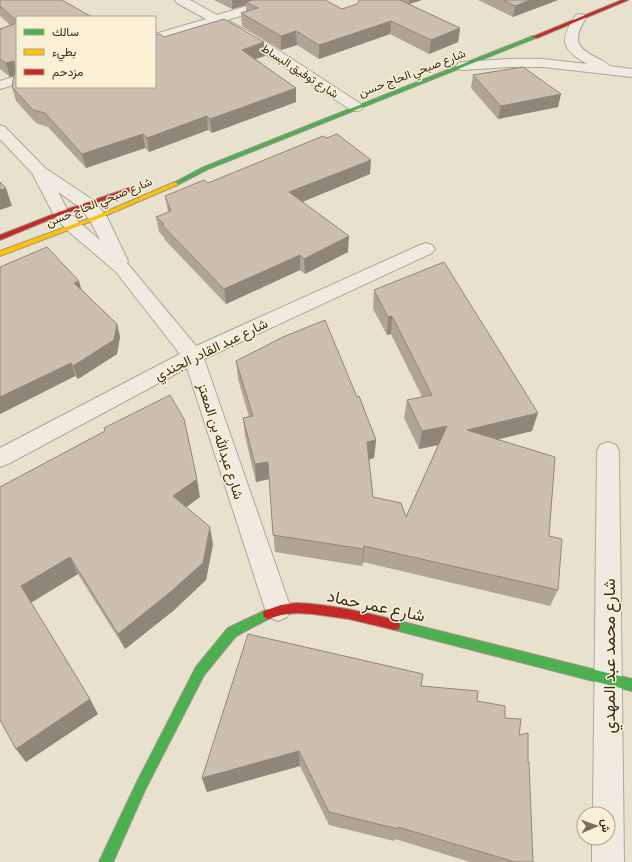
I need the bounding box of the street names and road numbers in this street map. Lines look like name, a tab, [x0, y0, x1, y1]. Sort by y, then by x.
street label: شارع توفيق البساط	[258, 41, 341, 103]
street label: شارع صبحي الحاج حسن	[357, 46, 469, 103]
street label: شارع صبحي الحاج حسن	[44, 174, 155, 233]
street label: شارع عبد القادر الجندي	[152, 315, 272, 387]
street label: شارع عبدالله بن المعتز	[191, 380, 247, 502]
street label: شارع محمد عبد المهدي	[600, 578, 623, 734]
street label: شارع عمر حماد	[325, 586, 427, 628]

